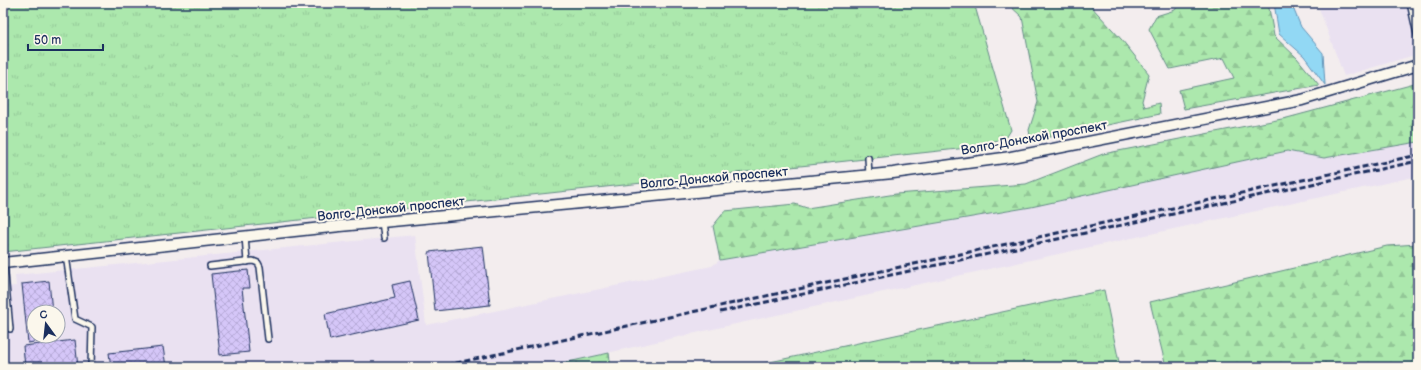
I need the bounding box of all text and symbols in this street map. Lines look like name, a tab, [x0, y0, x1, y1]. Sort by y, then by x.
scale bar	[28, 26, 103, 52]
text: 50 m	[34, 33, 61, 48]
street label: Волго-Донской проспект	[960, 117, 1109, 159]
street label: Волго-Донской проспект	[639, 164, 789, 192]
street label: Волго-Донской проспект	[316, 193, 466, 225]
north arrow	[26, 304, 66, 344]
text: С	[38, 307, 49, 322]

